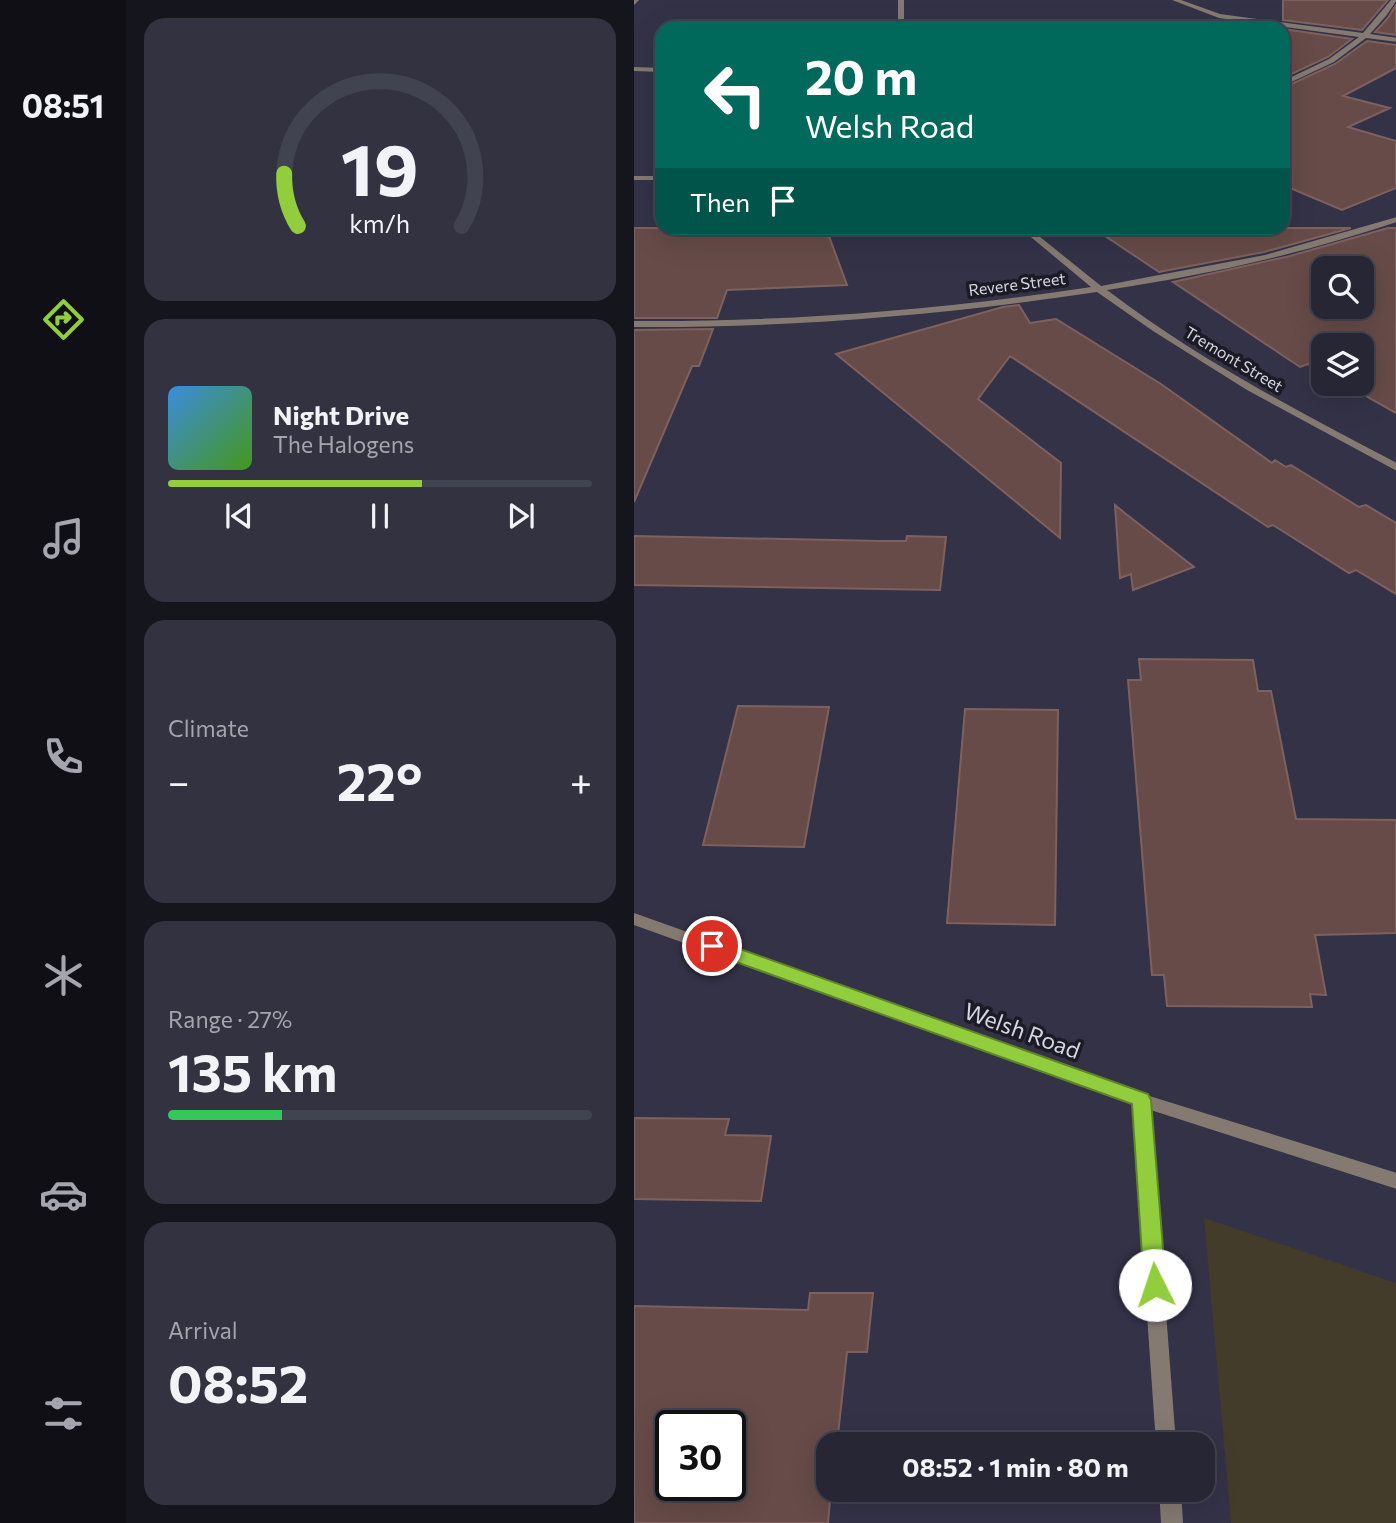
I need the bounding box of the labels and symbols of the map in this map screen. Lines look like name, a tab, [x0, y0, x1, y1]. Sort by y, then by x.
street label: Revere Street	[967, 268, 1067, 299]
street label: Tremont Street	[1182, 322, 1287, 396]
pin	[682, 916, 742, 976]
street label: Welsh Road	[960, 996, 1084, 1064]
position arrow	[1118, 1248, 1192, 1322]
speed limit sign: 30	[655, 1410, 746, 1501]

